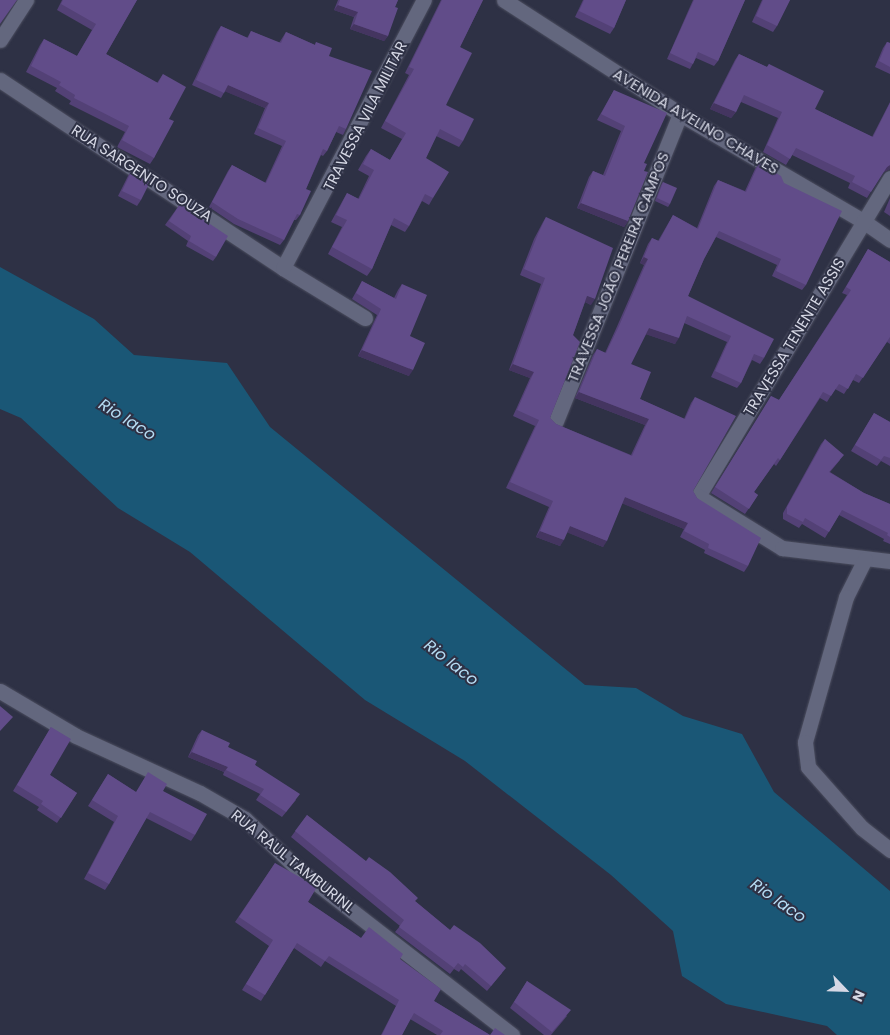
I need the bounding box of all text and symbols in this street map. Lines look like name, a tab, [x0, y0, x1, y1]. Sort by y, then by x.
street label: TRAVESSA VILA MILITAR	[319, 38, 411, 194]
street label: AVENIDA AVELINO CHAVES	[610, 64, 782, 178]
street label: RUA SARGENTO SOUZA	[68, 121, 216, 225]
street label: TRAVESSA JOÃO PEREIRA CAMPOS	[563, 149, 673, 385]
street label: TRAVESSA TENENTE ASSIS	[740, 255, 848, 419]
water label: Rio Iaco	[95, 395, 159, 445]
water label: Rio Iaco	[420, 636, 482, 690]
street label: RUA RAUL TAMBURINL	[228, 806, 358, 916]
water label: Rio Iaco	[747, 875, 809, 927]
north arrow	[820, 965, 870, 1015]
text: N	[847, 987, 870, 1005]

